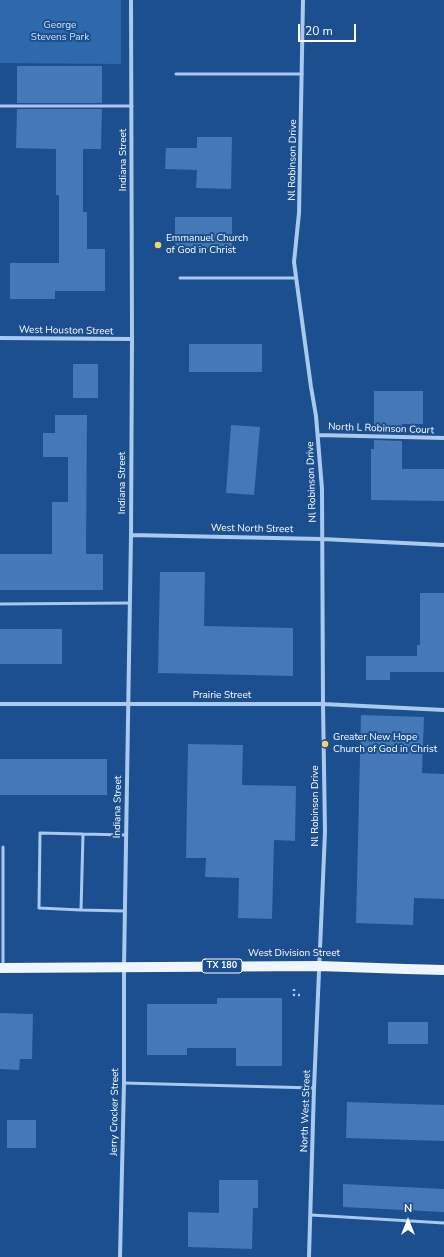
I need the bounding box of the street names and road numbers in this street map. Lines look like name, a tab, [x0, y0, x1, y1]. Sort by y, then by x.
street label: Nl Robinson Drive	[286, 119, 300, 201]
street label: Indiana Street	[118, 129, 130, 191]
street label: West Houston Street	[19, 324, 113, 338]
street label: North L Robinson Court	[328, 421, 434, 437]
street label: Nl Robinson Drive	[305, 441, 319, 523]
street label: Indiana Street	[117, 452, 129, 514]
street label: West North Street	[211, 522, 293, 536]
street label: Prairie Street	[193, 690, 251, 702]
street label: Nl Robinson Drive	[310, 765, 322, 847]
street label: Indiana Street	[111, 776, 125, 838]
street label: West Division Street	[248, 948, 340, 960]
road number: TX 180	[202, 959, 242, 973]
street label: Jerry Crocker Street	[108, 1068, 122, 1156]
street label: North West Street	[299, 1070, 313, 1152]

